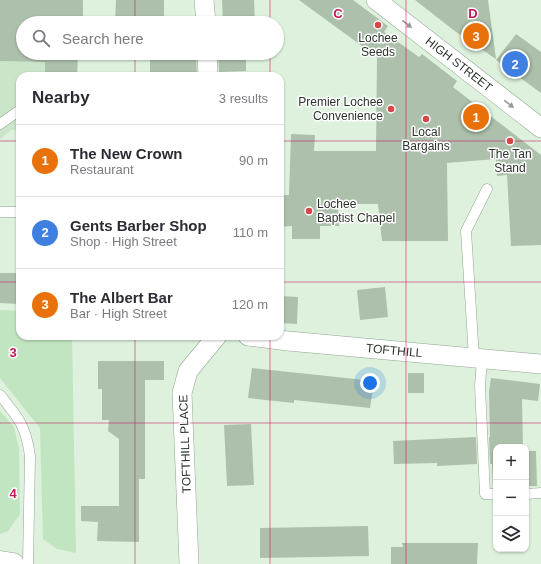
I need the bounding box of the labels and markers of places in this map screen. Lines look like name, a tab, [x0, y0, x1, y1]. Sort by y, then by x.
marker: Lochee Seeds	[373, 20, 383, 30]
pin: 3	[463, 21, 489, 51]
place label: Lochee Seeds	[358, 31, 398, 59]
pin: 2	[502, 49, 528, 79]
place label: Premier Lochee Convenience	[298, 95, 383, 123]
pin: 1	[463, 102, 489, 132]
marker: Premier Lochee Convenience	[386, 104, 396, 114]
marker: Local Bargains	[421, 114, 431, 124]
place label: Local Bargains	[402, 125, 450, 153]
marker: The Tan Stand	[505, 136, 515, 146]
place label: The Tan Stand	[488, 147, 532, 175]
place label: Lochee Baptist Chapel	[317, 197, 395, 225]
marker: Lochee Baptist Chapel	[304, 206, 314, 216]

